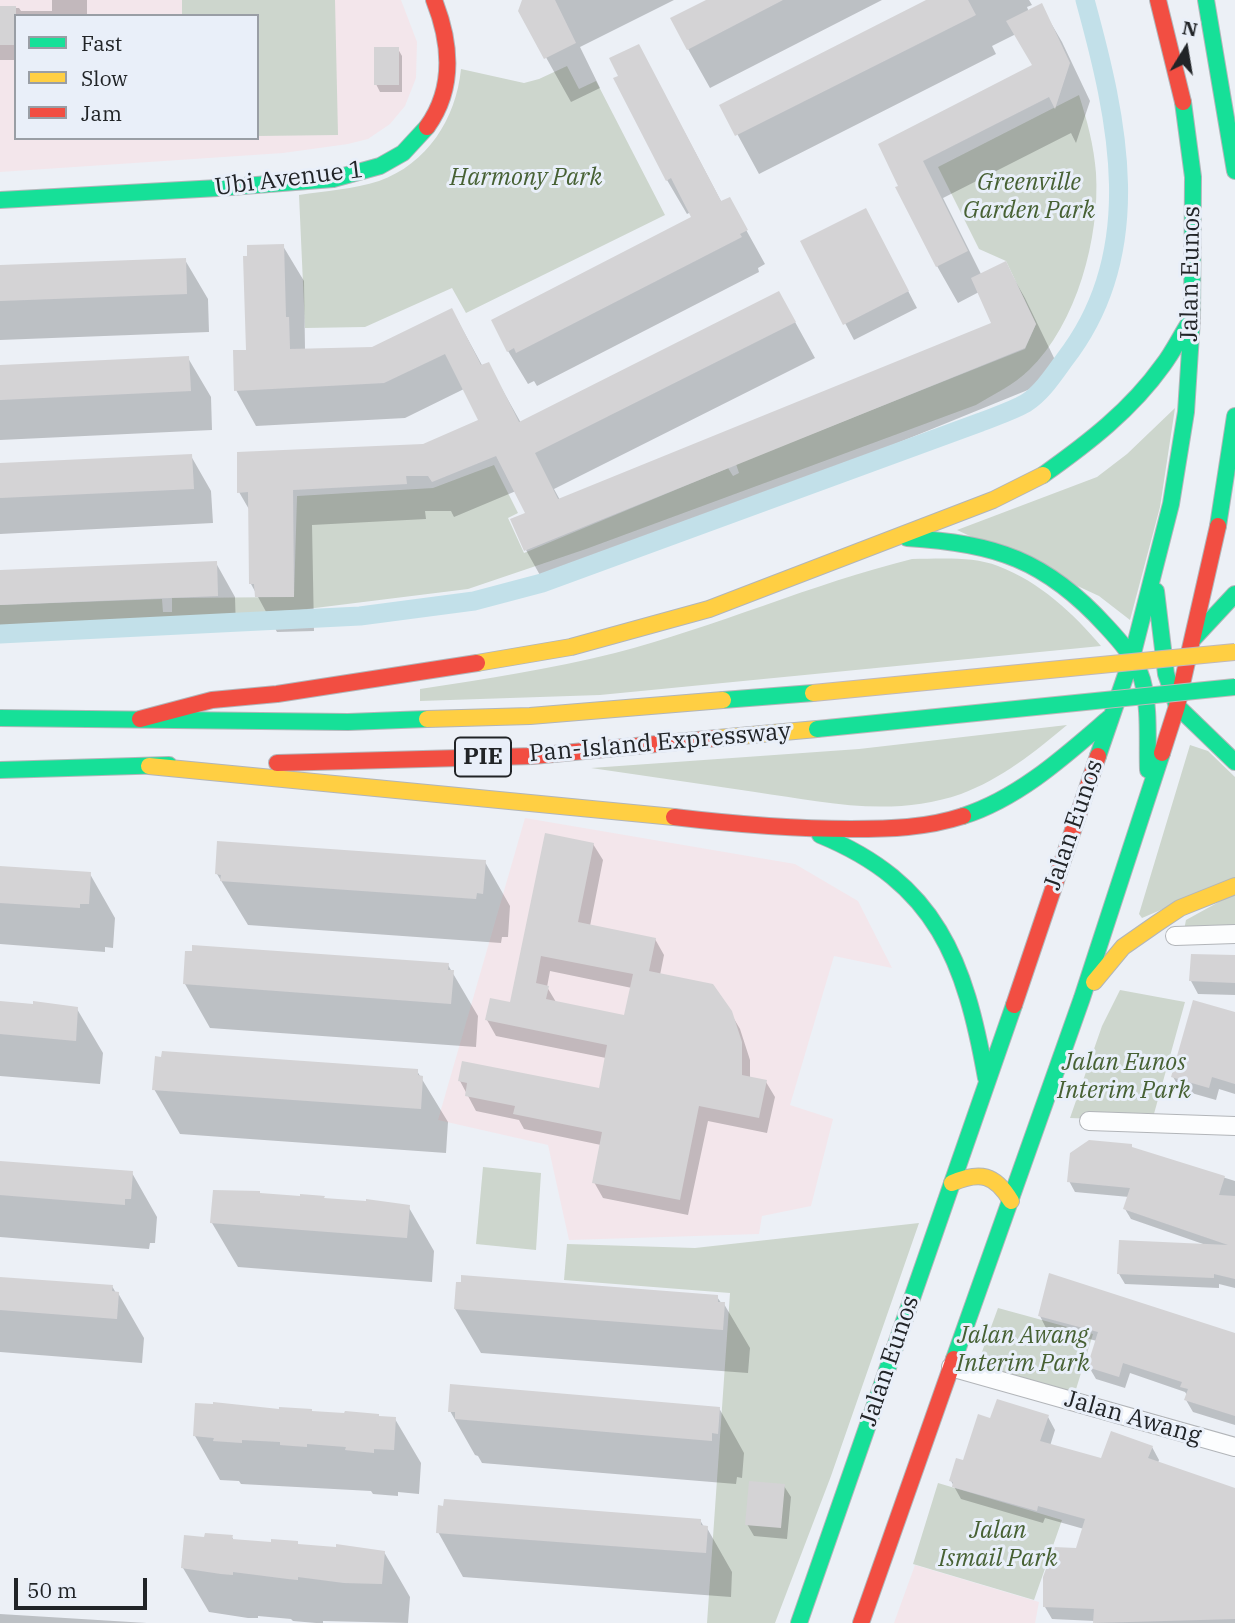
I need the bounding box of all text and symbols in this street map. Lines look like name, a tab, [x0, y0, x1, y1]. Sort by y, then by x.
legend	[14, 14, 259, 140]
north arrow	[1151, 14, 1221, 84]
text: N	[1180, 15, 1200, 42]
text: Fast	[81, 29, 122, 57]
text: Slow	[81, 64, 128, 92]
text: Jam	[81, 99, 122, 127]
street label: Ubi Avenue 1	[213, 156, 365, 202]
park label: Harmony Park	[450, 164, 602, 192]
park label: Greenville Garden Park	[963, 169, 1095, 225]
street label: Jalan Eunos	[1175, 206, 1207, 342]
street label: Pan-Island Expressway	[528, 717, 792, 769]
road number: PIE	[455, 737, 511, 776]
street label: Jalan Eunos	[1038, 756, 1110, 894]
park label: Jalan Eunos Interim Park	[1057, 1049, 1191, 1105]
street label: Jalan Eunos	[854, 1292, 926, 1430]
park label: Jalan Awang Interim Park	[956, 1322, 1090, 1378]
street label: Jalan Awang	[1061, 1385, 1205, 1451]
park label: Jalan Ismail Park	[939, 1517, 1057, 1573]
scale bar	[18, 1564, 150, 1608]
text: 50 m	[27, 1576, 77, 1604]

